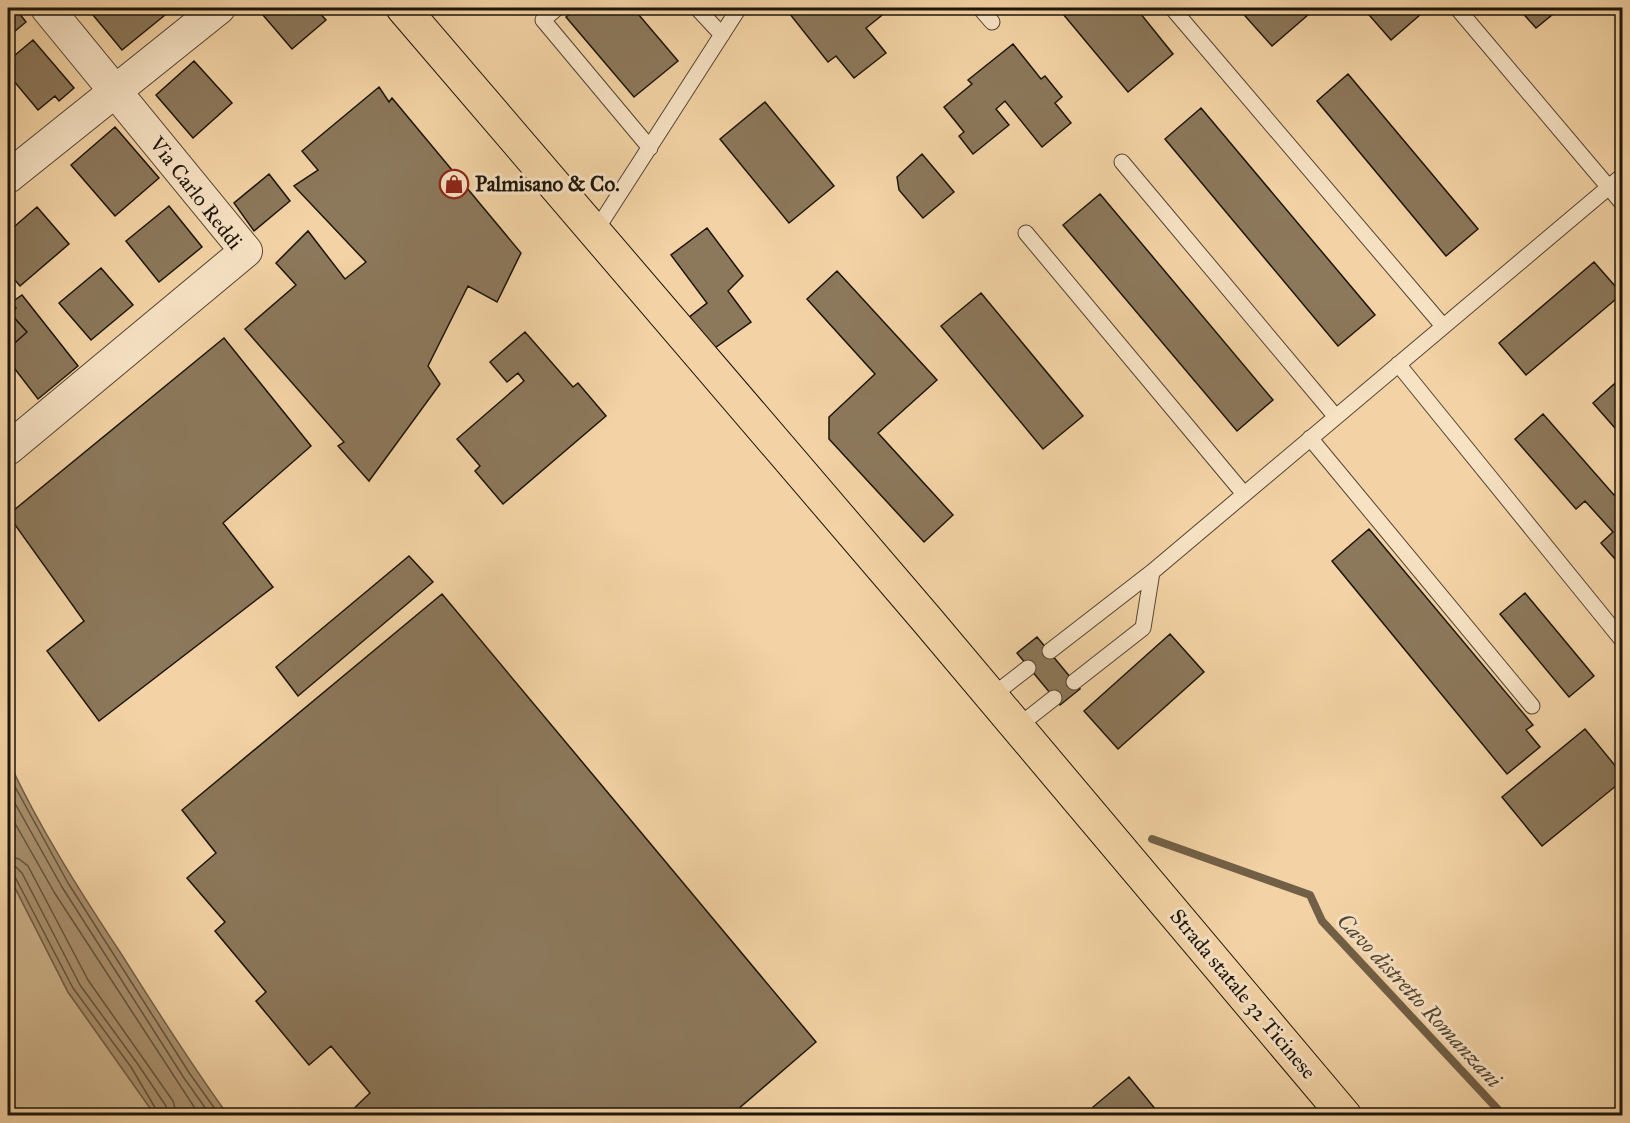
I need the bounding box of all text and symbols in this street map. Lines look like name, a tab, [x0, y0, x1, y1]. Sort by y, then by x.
street label: Via Carlo Reddi	[143, 131, 248, 255]
shop icon: Palmisano & Co.	[438, 168, 470, 200]
place label: Palmisano & Co.	[475, 171, 620, 197]
street label: Strada statale 32 Ticinese	[1164, 904, 1322, 1084]
water label: Cavo distretto Romanzani	[1332, 907, 1508, 1094]

